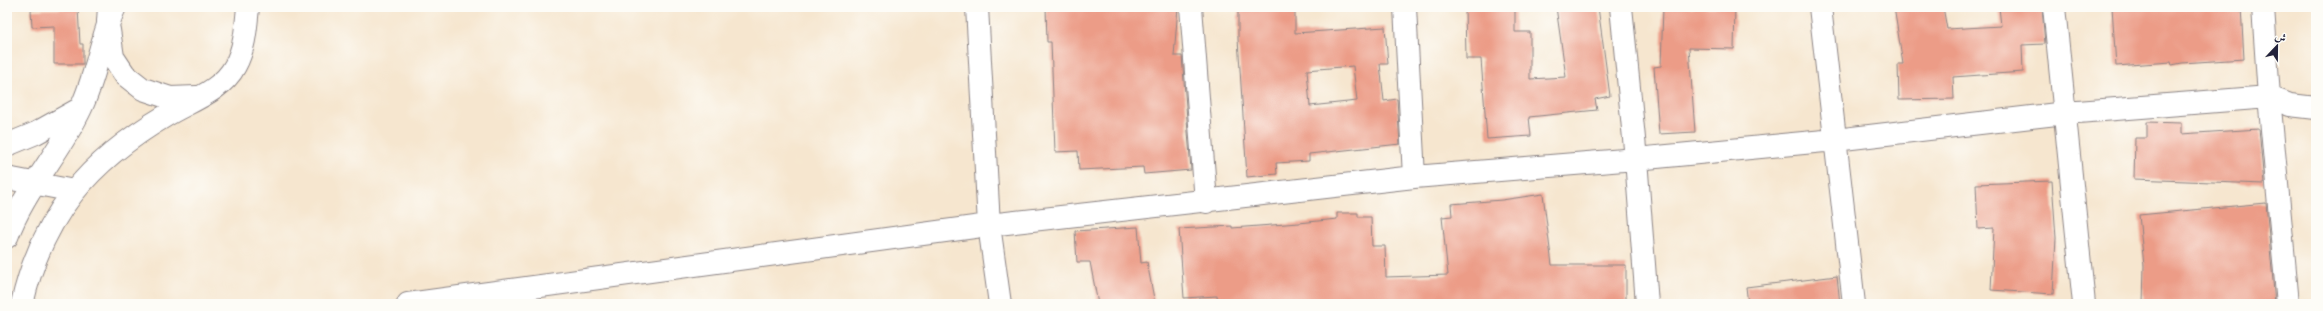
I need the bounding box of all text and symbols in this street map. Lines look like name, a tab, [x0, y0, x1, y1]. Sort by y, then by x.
north arrow	[2257, 26, 2297, 66]
text: ش	[2273, 29, 2288, 45]

